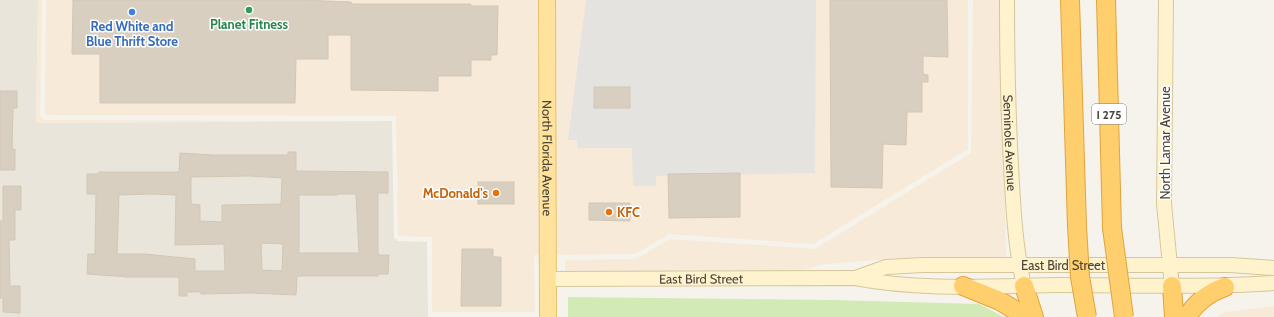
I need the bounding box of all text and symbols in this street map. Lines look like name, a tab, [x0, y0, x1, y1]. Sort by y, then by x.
marker: Planet Fitness	[244, 5, 254, 15]
marker: Red White and Blue Thrift Store	[127, 7, 137, 17]
place label: Planet Fitness	[210, 16, 289, 32]
place label: Red White and Blue Thrift Store	[86, 18, 178, 49]
street label: North Lamar Avenue	[1157, 86, 1173, 200]
street label: Seminole Avenue	[1000, 94, 1020, 192]
street label: North Florida Avenue	[539, 100, 556, 216]
road number: I 275	[1092, 104, 1126, 124]
place label: McDonald's	[423, 185, 488, 201]
marker: McDonald's	[491, 188, 501, 198]
place label: KFC	[617, 204, 640, 220]
marker: KFC	[604, 207, 614, 217]
street label: East Bird Street	[1021, 257, 1106, 273]
street label: East Bird Street	[659, 270, 744, 287]

